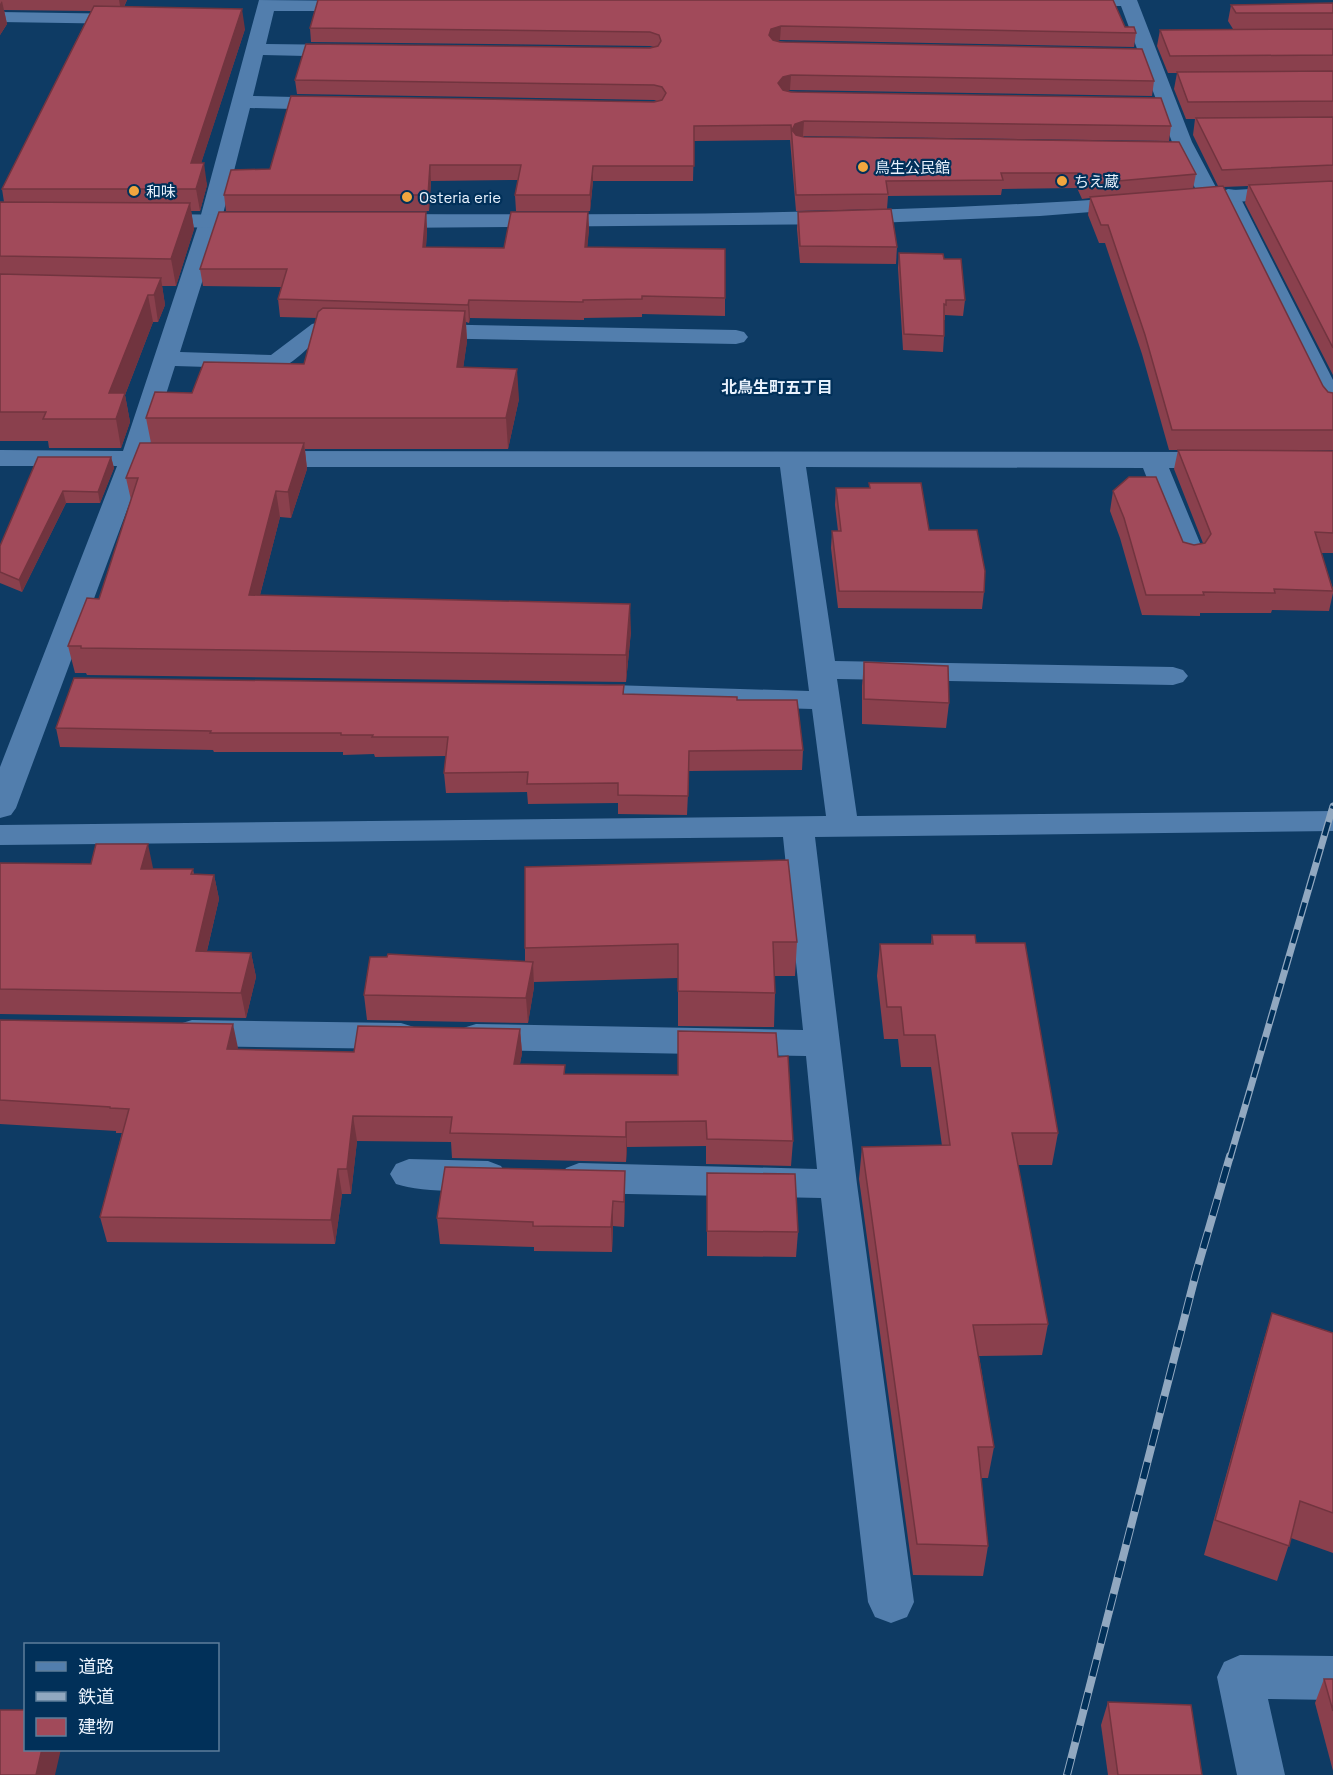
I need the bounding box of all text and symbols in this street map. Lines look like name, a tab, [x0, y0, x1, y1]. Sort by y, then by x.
place label: 鳥生公民館	[875, 158, 950, 177]
marker: 鳥生公民館	[856, 160, 870, 174]
place label: ちえ蔵	[1074, 172, 1119, 191]
marker: ちえ蔵	[1055, 174, 1069, 188]
place label: 和味	[146, 182, 176, 201]
marker: 和味	[127, 184, 141, 198]
place label: Osteria erie	[419, 188, 501, 207]
marker: Osteria erie	[400, 190, 414, 204]
district label: 北鳥生町五丁目	[721, 377, 833, 398]
legend	[24, 1643, 219, 1751]
text: 道路	[78, 1655, 114, 1678]
text: 鉄道	[78, 1685, 114, 1708]
text: 建物	[78, 1715, 114, 1738]

